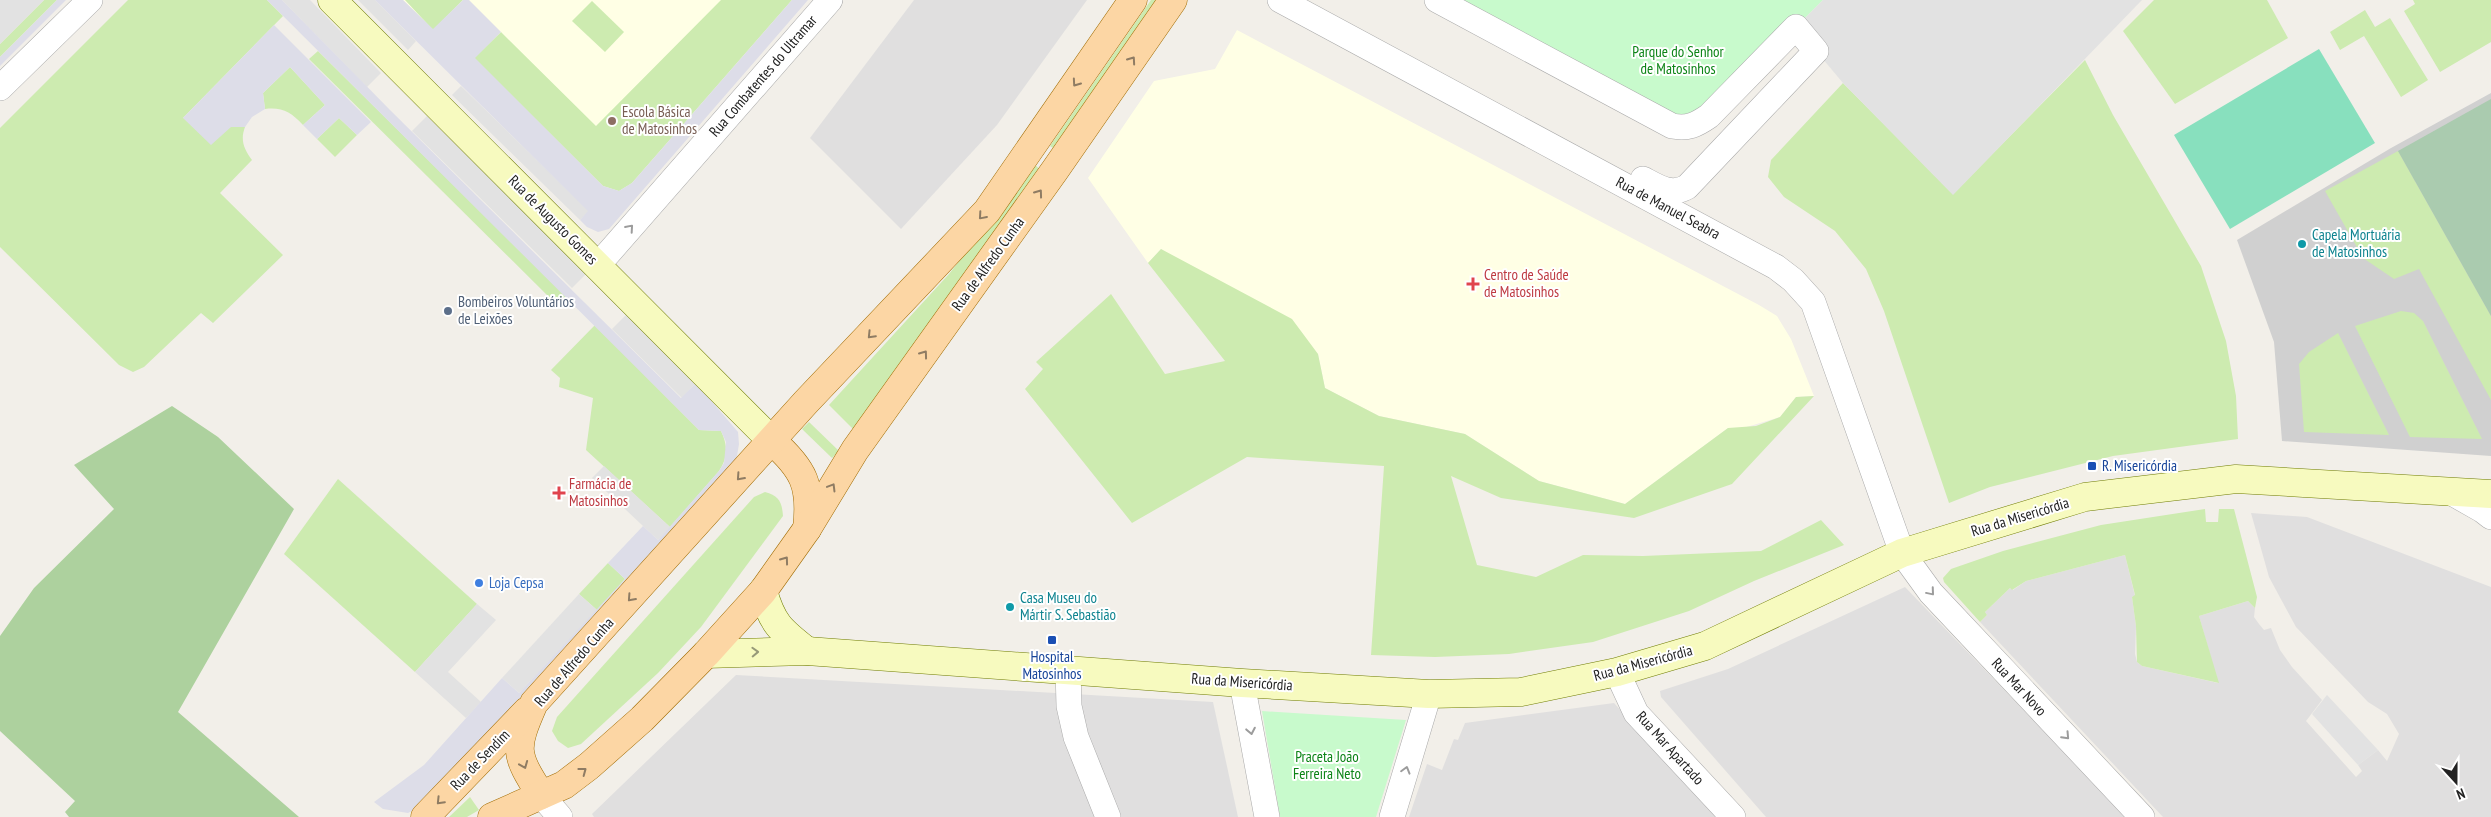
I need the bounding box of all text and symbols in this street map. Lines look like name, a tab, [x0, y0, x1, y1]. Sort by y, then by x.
street label: Rua Combatentes do Ultramar	[705, 10, 821, 140]
park label: Parque do Senhor de Matosinhos	[1632, 42, 1725, 78]
one-way arrow	[1126, 56, 1135, 66]
one-way arrow	[1073, 77, 1082, 87]
place label: Escola Básica de Matosinhos	[622, 102, 697, 138]
marker: Escola Básica de Matosinhos	[606, 115, 618, 127]
street label: Rua de Augusto Gomes	[505, 171, 602, 268]
street label: Rua de Manuel Seabra	[1613, 172, 1724, 243]
one-way arrow	[1033, 189, 1042, 199]
one-way arrow	[979, 210, 988, 219]
street label: Rua de Alfredo Cunha	[947, 213, 1028, 314]
one-way arrow	[624, 225, 633, 234]
place label: Capela Mortuária de Matosinhos	[2312, 225, 2401, 261]
marker: Capela Mortuária de Matosinhos	[2296, 238, 2308, 250]
place label: Centro de Saúde de Matosinhos	[1484, 265, 1569, 301]
marker: Centro de Saúde de Matosinhos	[1466, 277, 1480, 291]
place label: Bombeiros Voluntários de Leixões	[458, 292, 574, 328]
marker: Bombeiros Voluntários de Leixões	[442, 305, 454, 317]
one-way arrow	[868, 329, 877, 338]
one-way arrow	[918, 350, 927, 359]
place label: R. Misericórdia	[2102, 456, 2177, 475]
marker: R. Misericórdia	[2086, 460, 2098, 472]
one-way arrow	[736, 472, 745, 481]
place label: Farmácia de Matosinhos	[569, 474, 632, 510]
one-way arrow	[826, 484, 836, 493]
marker: Farmácia de Matosinhos	[553, 487, 565, 499]
street label: Rua da Misericórdia	[1969, 493, 2071, 540]
one-way arrow	[779, 556, 788, 566]
place label: Loja Cepsa	[489, 573, 544, 592]
marker: Loja Cepsa	[473, 577, 485, 589]
one-way arrow	[1925, 587, 1934, 596]
place label: Casa Museu do Mártir S. Sebastião	[1020, 588, 1116, 624]
one-way arrow	[627, 592, 636, 601]
marker: Casa Museu do Mártir S. Sebastião	[1004, 601, 1016, 613]
street label: Rua de Alfredo Cunha	[530, 613, 617, 710]
marker: Hospital Matosinhos	[1046, 634, 1058, 646]
street label: Rua da Misericórdia	[1591, 640, 1694, 685]
one-way arrow	[751, 646, 759, 657]
place label: Hospital Matosinhos	[1022, 647, 1082, 683]
street label: Rua Mar Novo	[1988, 654, 2051, 720]
street label: Rua da Misericórdia	[1191, 668, 1293, 695]
street label: Rua Mar Apartado	[1632, 707, 1708, 788]
street label: Rua de Sendim	[446, 725, 513, 794]
one-way arrow	[1245, 726, 1256, 735]
one-way arrow	[2060, 731, 2069, 740]
park label: Praceta João Ferreira Neto	[1293, 747, 1361, 783]
north arrow	[2431, 757, 2481, 807]
one-way arrow	[518, 760, 528, 769]
one-way arrow	[1400, 767, 1410, 775]
one-way arrow	[577, 768, 586, 776]
text: N	[2454, 784, 2467, 804]
one-way arrow	[437, 796, 446, 805]

